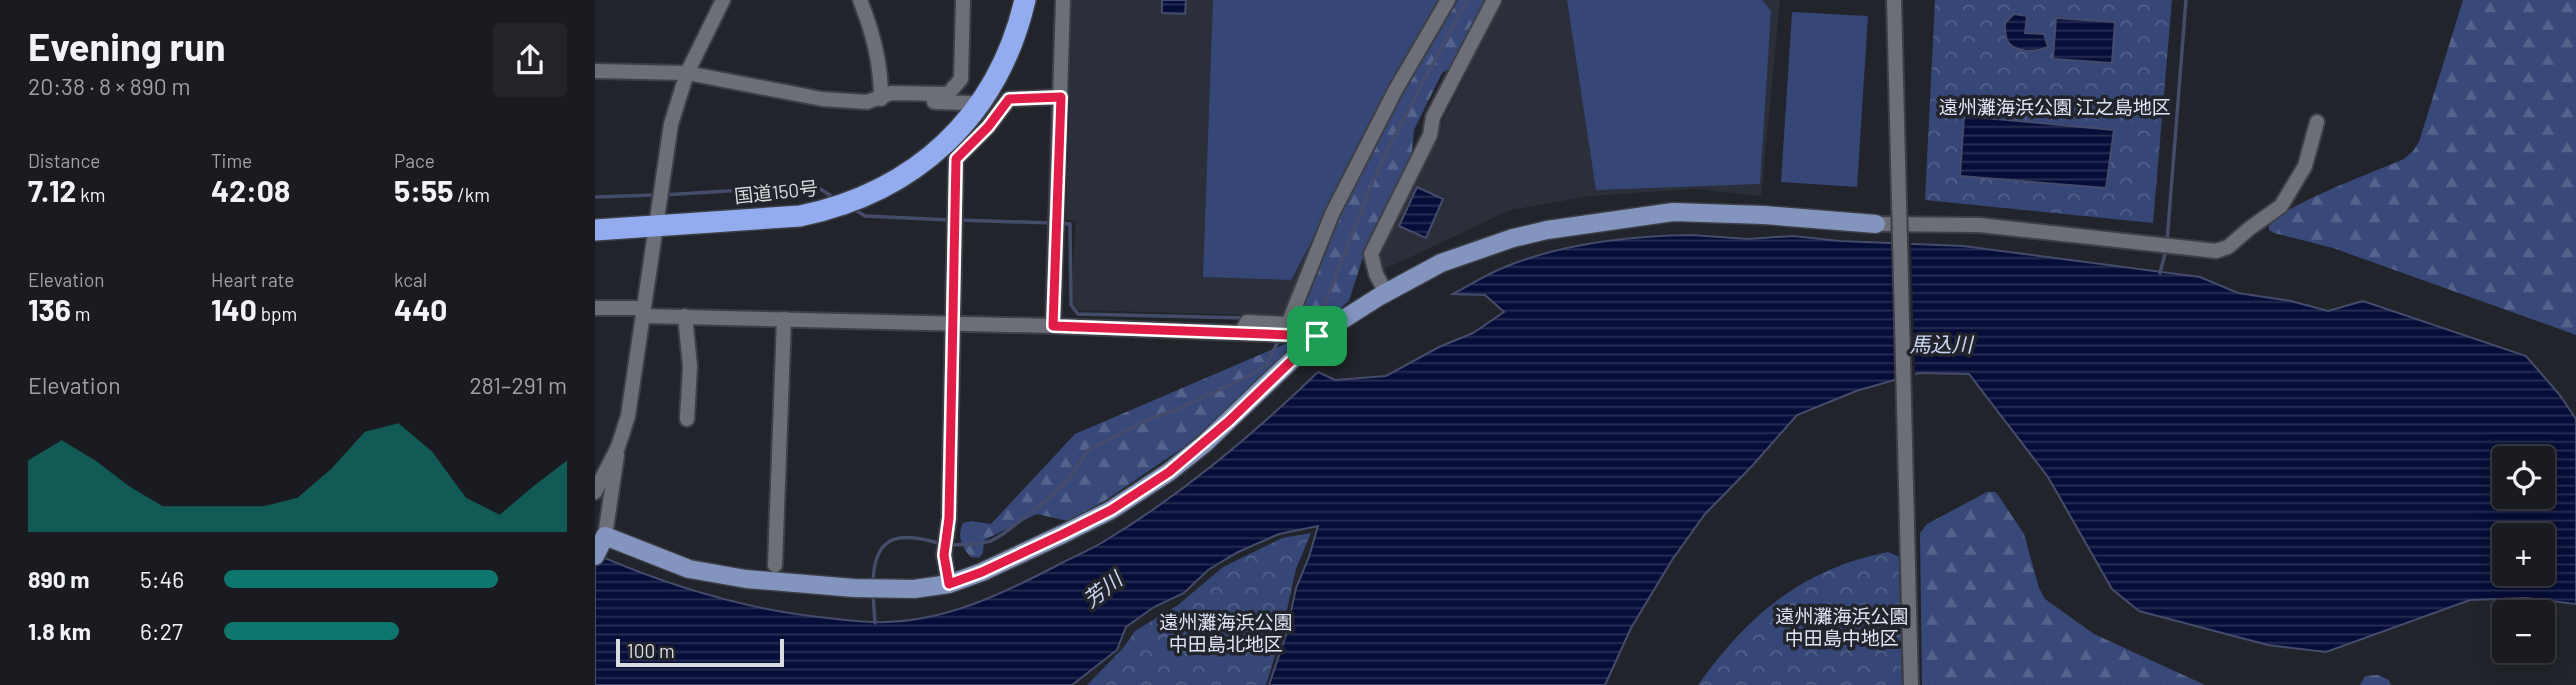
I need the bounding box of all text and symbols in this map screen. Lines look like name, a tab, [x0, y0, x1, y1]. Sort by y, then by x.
text: Evening run	[28, 23, 226, 69]
button: share	[493, 23, 567, 97]
text: 20:38 · 8 × 890 m	[28, 72, 190, 100]
park label: 遠州灘海浜公園 江之島地区	[1939, 95, 2171, 118]
text: Distance	[28, 149, 100, 172]
text: Time	[211, 149, 252, 172]
text: Pace	[394, 149, 435, 172]
text: 7.12	[28, 172, 76, 208]
text: 42:08	[211, 172, 290, 208]
text: 5:55	[394, 172, 453, 208]
street label: 国道150号	[733, 176, 819, 207]
text: km	[76, 183, 105, 206]
text: /km	[453, 183, 490, 206]
text: Elevation	[28, 268, 105, 291]
text: Heart rate	[211, 268, 294, 291]
text: kcal	[394, 268, 427, 291]
text: 136	[28, 291, 71, 327]
text: 140	[211, 291, 257, 327]
text: 440	[394, 291, 447, 327]
text: m	[71, 302, 90, 325]
text: bpm	[257, 302, 297, 325]
pin	[1287, 306, 1347, 366]
icon: arrive	[1298, 317, 1336, 355]
water label: 馬込川	[1910, 331, 1974, 356]
text: Elevation	[28, 371, 121, 399]
text: 281–291 m	[469, 371, 567, 399]
map controls	[2492, 446, 2555, 663]
button: locate	[2492, 446, 2555, 509]
button: +	[2492, 523, 2555, 586]
text: 890 m	[28, 565, 90, 593]
text: 5:46	[140, 565, 184, 593]
water label: 芳川	[1078, 565, 1128, 612]
button: −	[2492, 600, 2555, 663]
park label: 遠州灘海浜公園 中田島中地区	[1775, 604, 1909, 649]
park label: 遠州灘海浜公園 中田島北地区	[1159, 610, 1293, 655]
text: 1.8 km	[28, 617, 91, 645]
text: 6:27	[140, 617, 183, 645]
scale bar	[616, 636, 784, 668]
text: 100 m	[627, 639, 675, 662]

